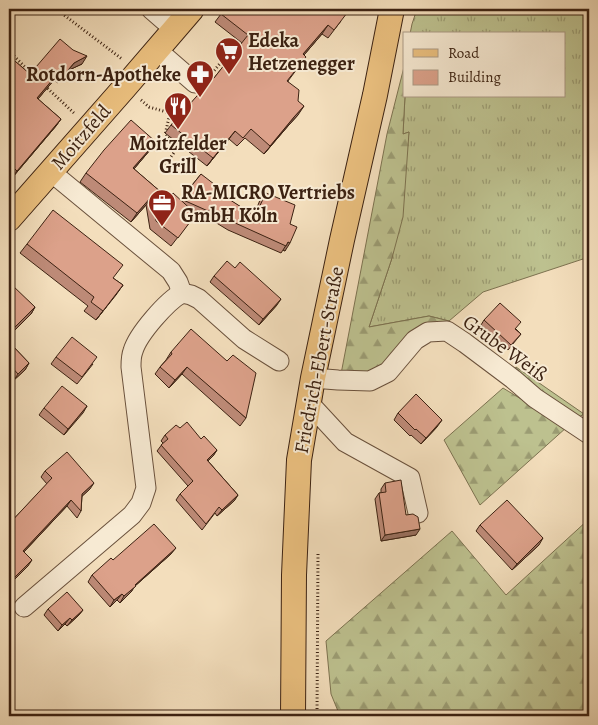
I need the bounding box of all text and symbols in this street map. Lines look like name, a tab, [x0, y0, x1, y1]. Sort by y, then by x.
place label: Edeka Hetzenegger	[248, 27, 355, 77]
legend	[403, 32, 566, 98]
supermarket icon: Edeka Hetzenegger	[214, 36, 244, 75]
text: Road	[448, 43, 480, 63]
pharmacy icon: Rotdorn-Apotheke	[185, 59, 215, 98]
place label: Rotdorn-Apotheke	[26, 61, 181, 88]
text: Building	[448, 67, 501, 87]
restaurant icon: Moitzfelder Grill	[163, 91, 193, 130]
street label: Moitzfeld	[45, 98, 117, 176]
place label: Moitzfelder Grill	[129, 130, 227, 180]
place label: RA-MICRO Vertriebs GmbH Köln	[181, 179, 355, 229]
office icon: RA-MICRO Vertriebs GmbH Köln	[147, 188, 177, 227]
street label: Friedrich-Ebert-Straße	[288, 264, 350, 456]
street label: Grube Weiß	[457, 308, 553, 388]

